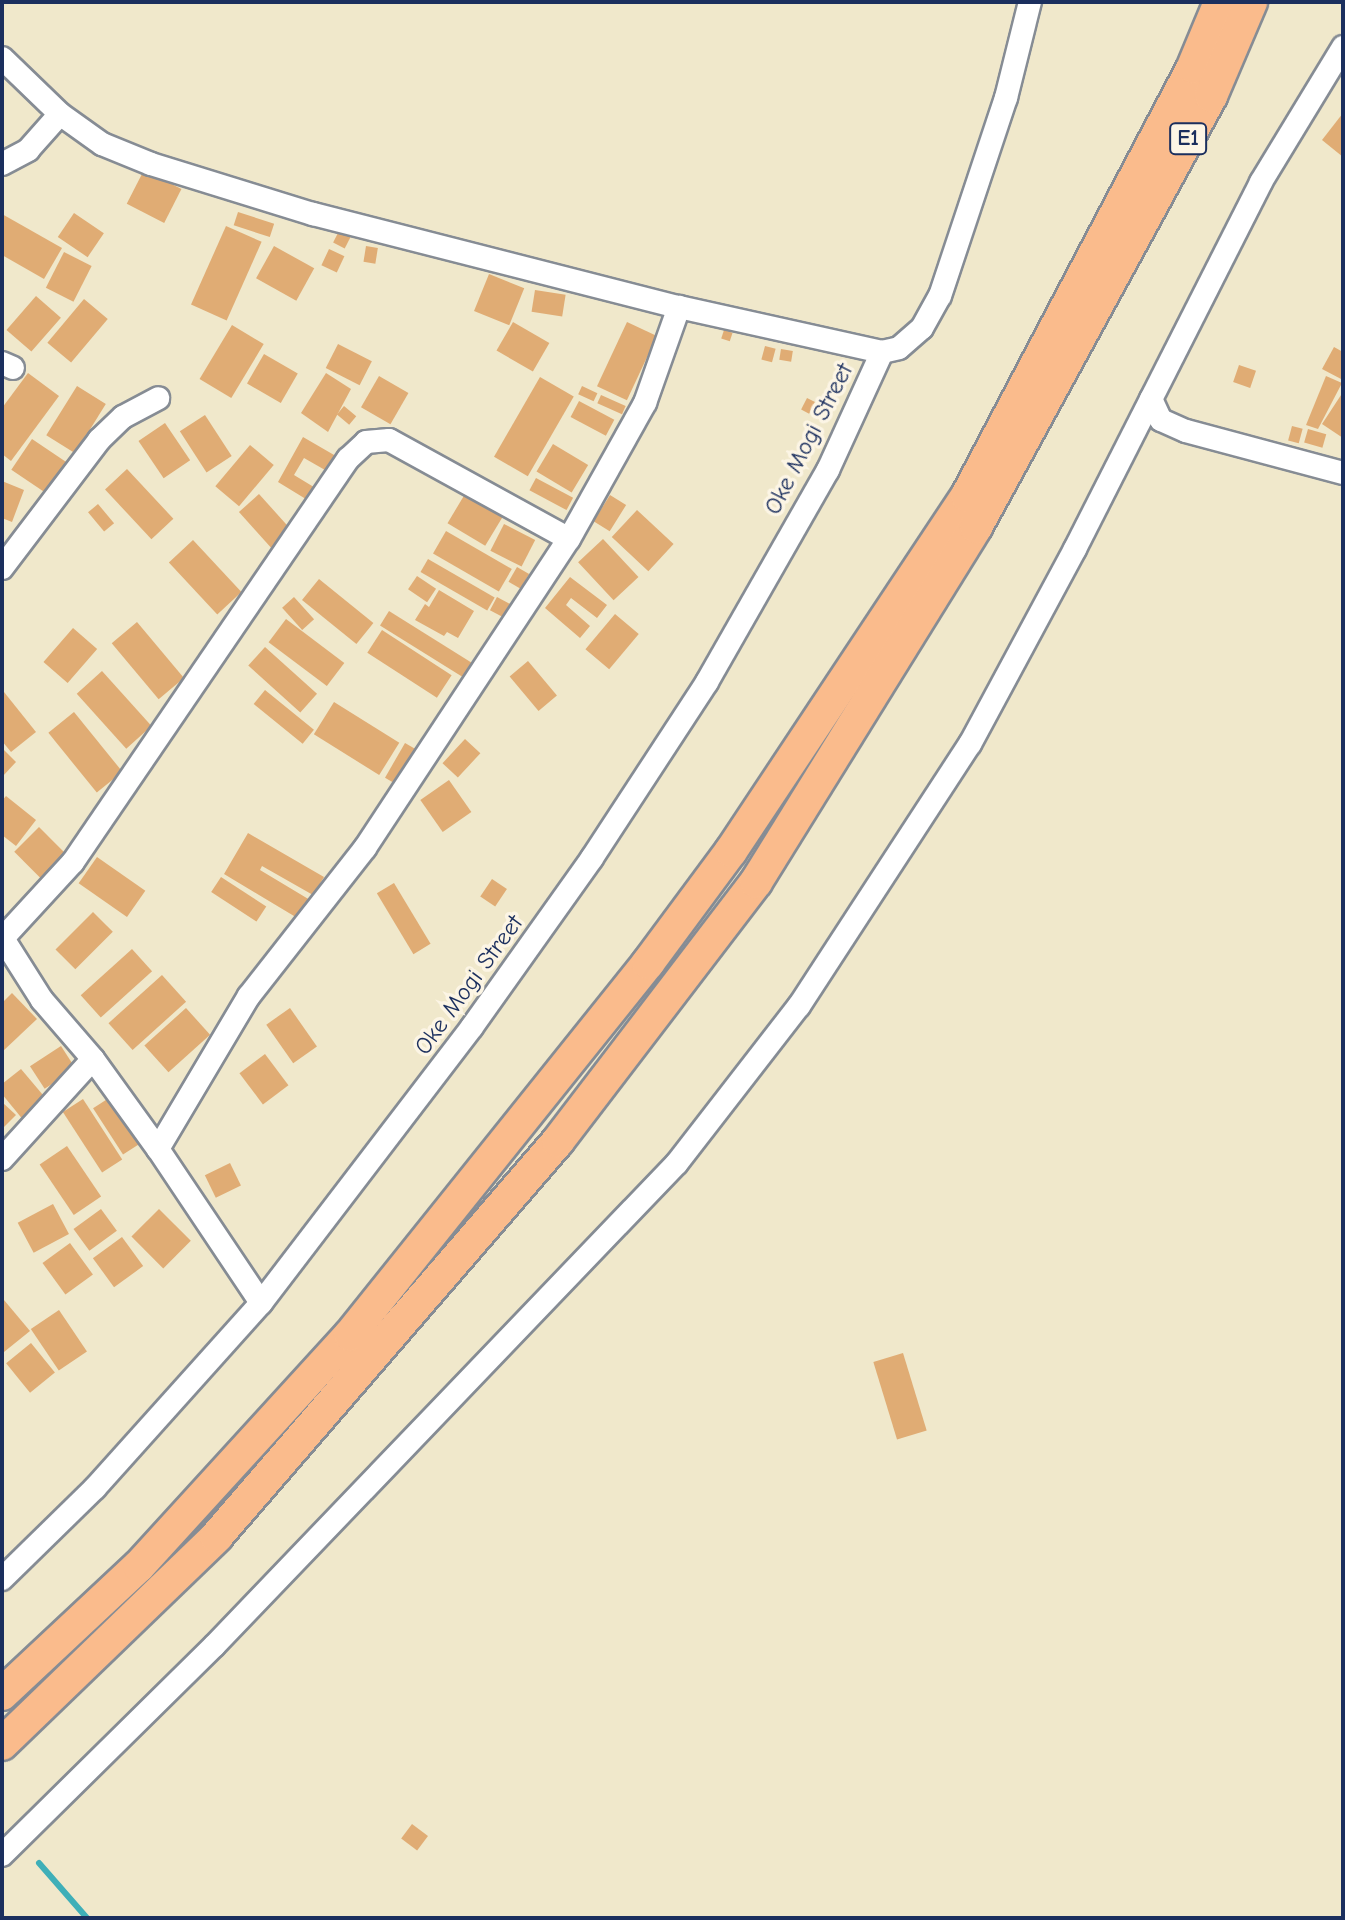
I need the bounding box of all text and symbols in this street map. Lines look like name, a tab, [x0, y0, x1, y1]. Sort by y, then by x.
road number: E1	[1168, 121, 1208, 157]
street label: Oke Mogi Street	[759, 359, 859, 519]
street label: Oke Mogi Street	[409, 910, 529, 1060]

